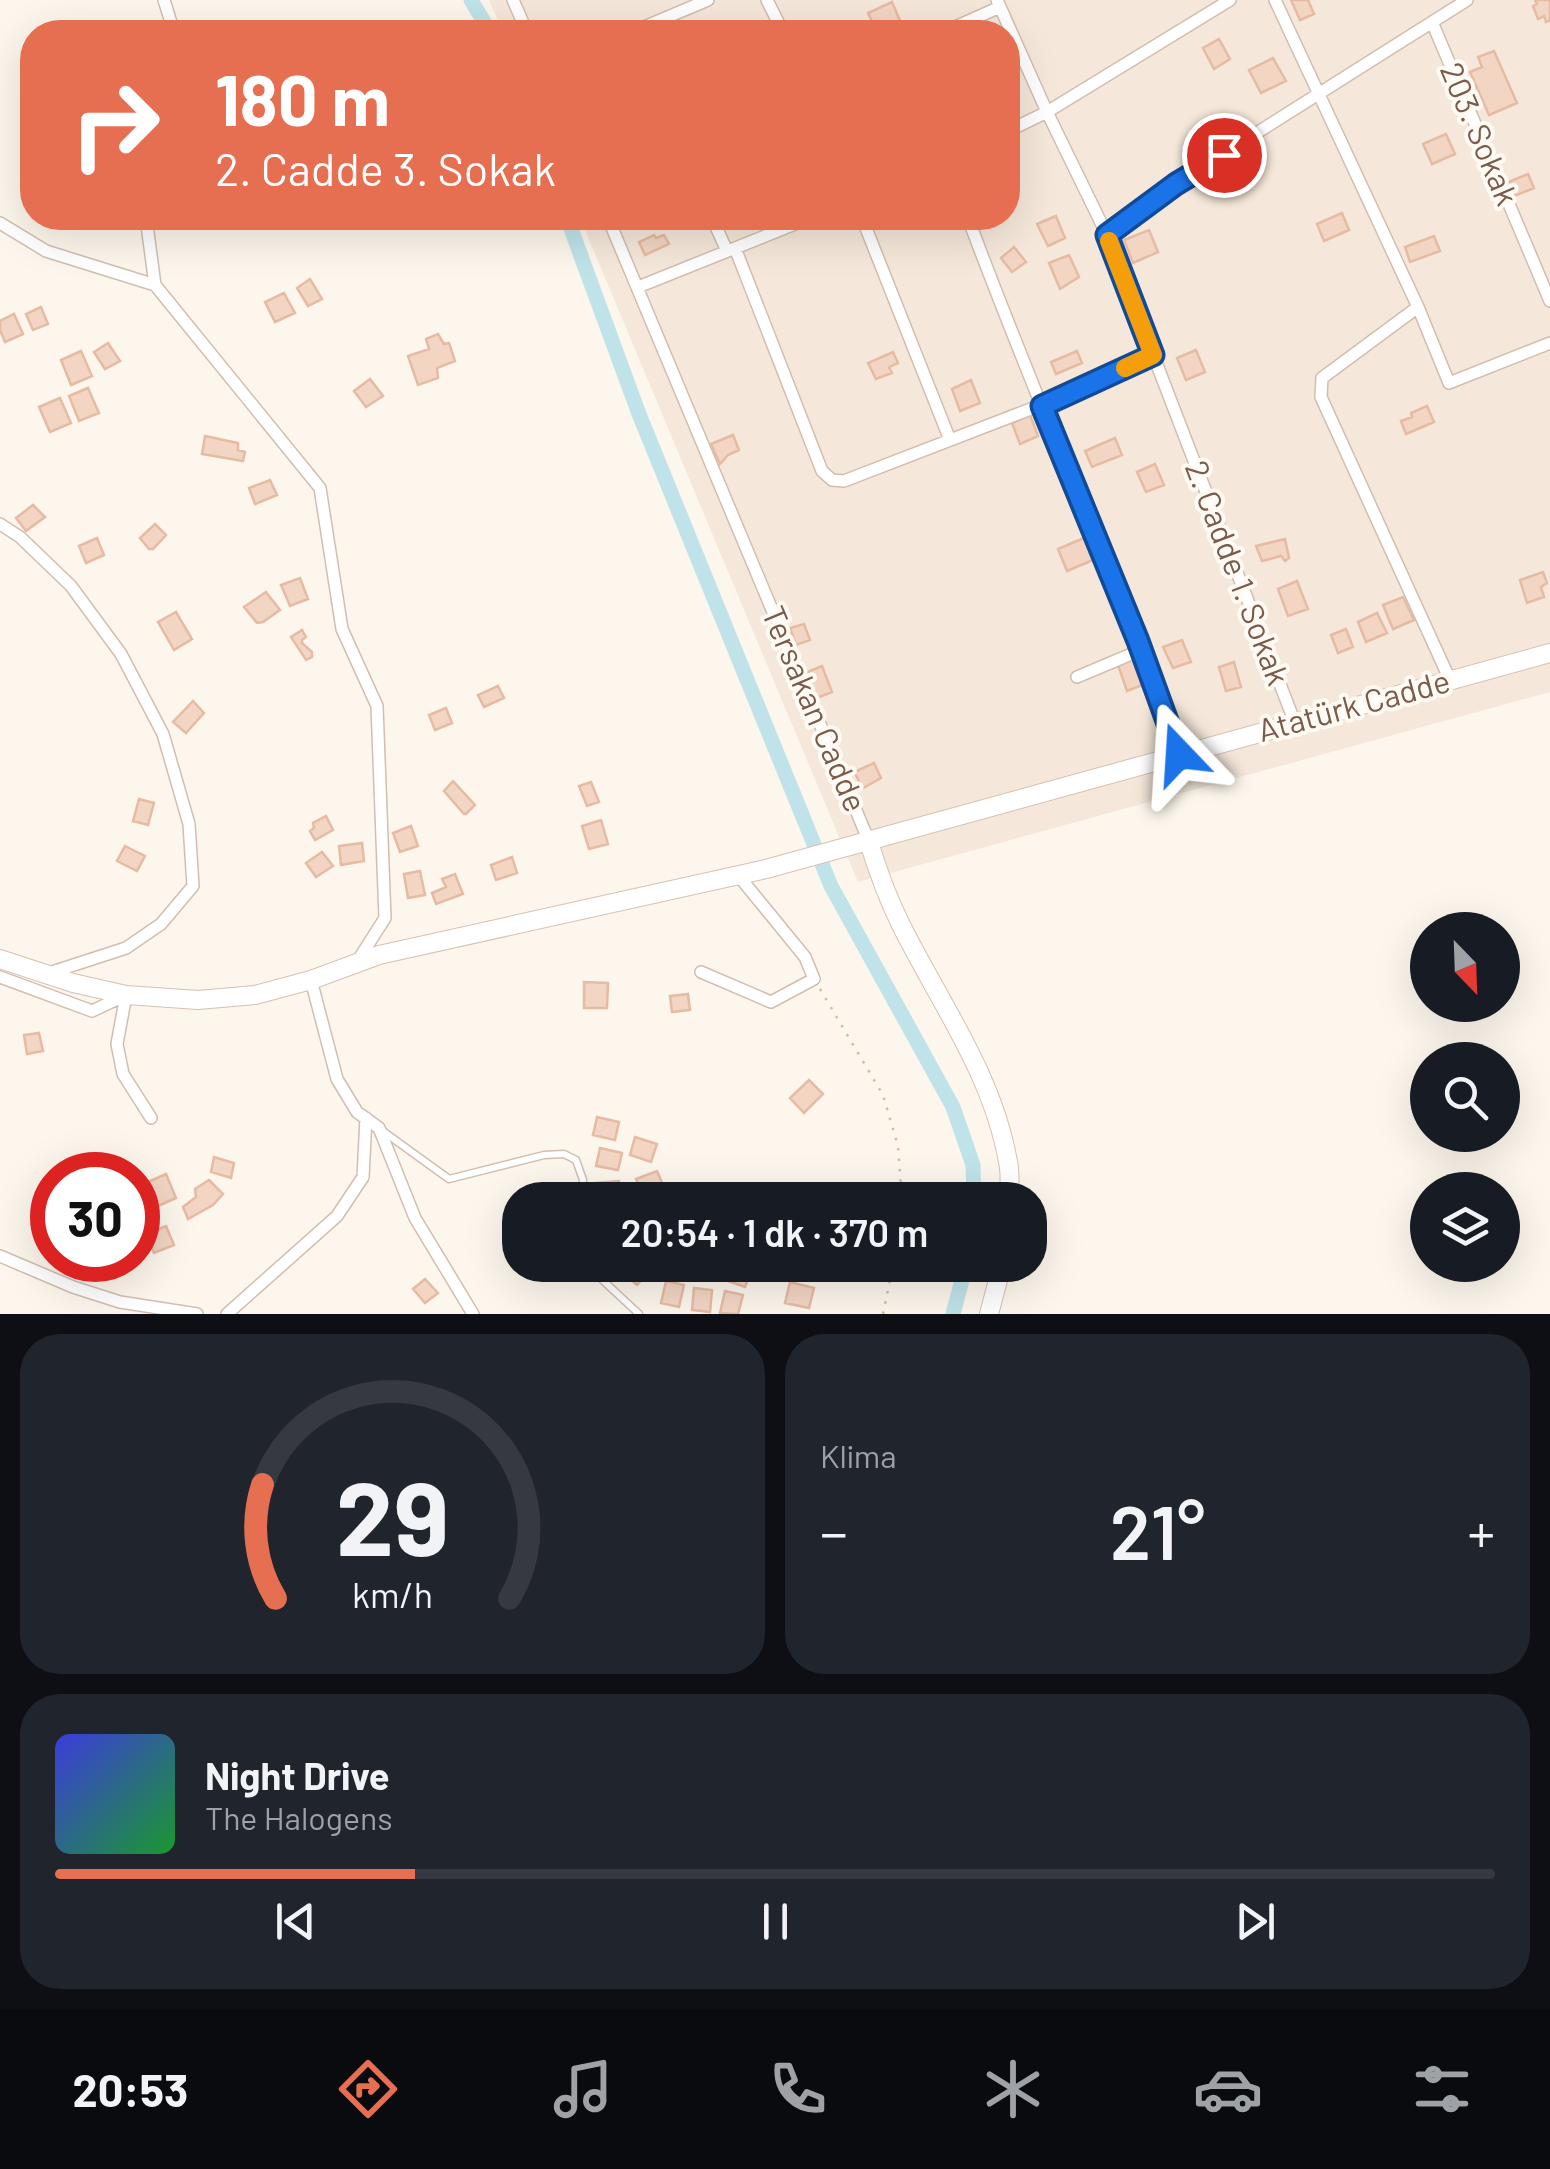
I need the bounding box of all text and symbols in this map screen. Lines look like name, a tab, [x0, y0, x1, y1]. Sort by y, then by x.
text: 180 m	[215, 56, 390, 140]
street label: 203. Sokak	[1434, 56, 1528, 210]
icon: right	[50, 60, 180, 190]
pin	[1182, 113, 1267, 198]
icon: arrive	[1197, 128, 1252, 183]
text: 2. Cadde 3. Sokak	[215, 141, 556, 195]
street label: 2. Cadde 1. Sokak	[1179, 455, 1299, 690]
street label: Tersakan Cadde	[755, 600, 876, 817]
street label: Atatürk Cadde	[1253, 660, 1454, 748]
position arrow	[1127, 702, 1231, 806]
north arrow	[1410, 912, 1520, 1022]
map controls	[1410, 912, 1520, 1282]
button: search	[1410, 1042, 1520, 1152]
speed limit sign: 30	[30, 1152, 160, 1282]
button: layers	[1410, 1172, 1520, 1282]
text: 20:54 · 1 dk · 370 m	[621, 1209, 928, 1255]
text: Klima	[820, 1436, 897, 1474]
text: 29	[336, 1452, 449, 1577]
text: 21°	[1110, 1485, 1205, 1575]
text: −	[820, 1498, 848, 1564]
text: +	[1467, 1498, 1495, 1564]
text: km/h	[352, 1572, 433, 1615]
text: Night Drive	[205, 1752, 390, 1798]
text: The Halogens	[205, 1798, 393, 1836]
icon: previous	[268, 1894, 323, 1949]
icon: pause	[748, 1894, 803, 1949]
icon: next	[1228, 1894, 1283, 1949]
icon: directions	[333, 2054, 403, 2124]
icon: music	[548, 2054, 618, 2124]
icon: phone	[763, 2054, 833, 2124]
icon: climate	[978, 2054, 1048, 2124]
icon: car	[1193, 2054, 1263, 2124]
icon: filters	[1407, 2054, 1477, 2124]
text: 20:53	[72, 2062, 188, 2116]

